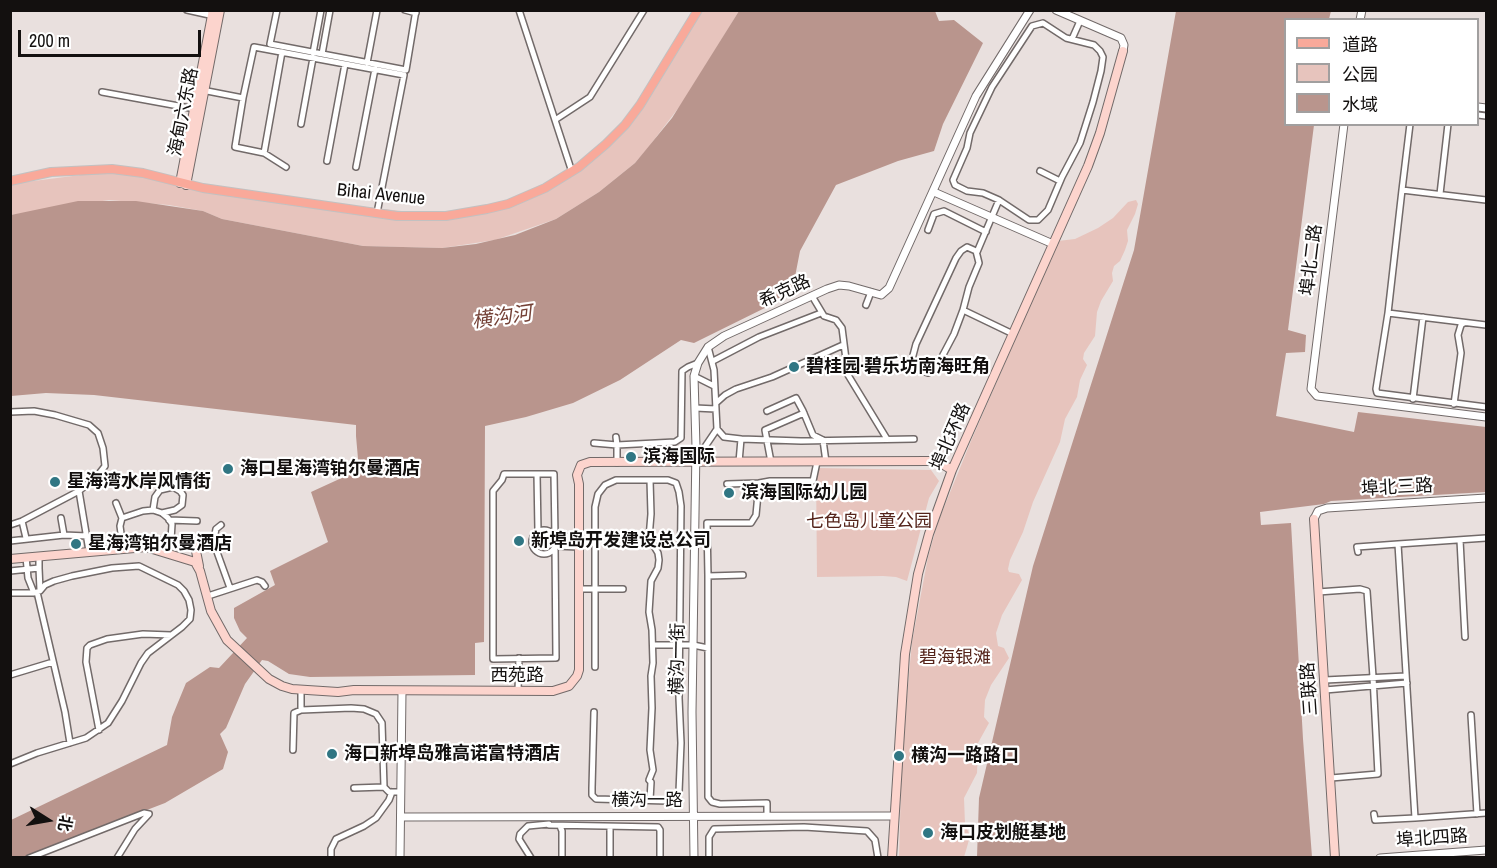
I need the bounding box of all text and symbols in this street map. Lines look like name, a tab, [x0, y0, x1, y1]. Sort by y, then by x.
scale bar	[21, 18, 204, 56]
legend	[1284, 18, 1479, 126]
text: 200 m	[29, 28, 70, 53]
text: 道路	[1342, 32, 1378, 57]
text: 公园	[1342, 62, 1378, 87]
street label: 海甸六东路	[165, 66, 203, 158]
text: 水域	[1342, 92, 1378, 117]
street label: Bihai Avenue	[336, 180, 426, 210]
street label: 埠北二路	[1297, 223, 1327, 297]
street label: 希克路	[756, 271, 814, 313]
water label: 横沟河	[471, 302, 533, 334]
place label: 碧桂园·碧乐坊南海旺角	[806, 356, 990, 378]
marker: 碧桂园·碧乐坊南海旺角	[787, 360, 801, 374]
street label: 埠北环路	[926, 400, 976, 474]
place label: 滨海国际	[643, 446, 715, 468]
marker: 滨海国际	[624, 450, 638, 464]
place label: 海口星海湾铂尔曼酒店	[240, 458, 420, 480]
marker: 海口星海湾铂尔曼酒店	[221, 462, 235, 476]
place label: 星海湾水岸风情街	[67, 471, 211, 493]
marker: 星海湾水岸风情街	[48, 475, 62, 489]
street label: 埠北三路	[1360, 475, 1434, 501]
place label: 滨海国际幼儿园	[741, 482, 867, 504]
marker: 滨海国际幼儿园	[722, 486, 736, 500]
park label: 七色岛儿童公园	[806, 511, 932, 533]
place label: 新埠岛开发建设总公司	[531, 530, 711, 552]
place label: 星海湾铂尔曼酒店	[88, 533, 232, 555]
marker: 新埠岛开发建设总公司	[512, 534, 526, 548]
marker: 星海湾铂尔曼酒店	[69, 537, 83, 551]
street label: 横沟一街	[667, 623, 689, 695]
park label: 碧海银滩	[919, 647, 991, 669]
street label: 三联路	[1297, 661, 1323, 717]
street label: 西苑路	[490, 665, 544, 687]
place label: 海口新埠岛雅高诺富特酒店	[344, 743, 560, 765]
place label: 横沟一路路口	[911, 745, 1019, 767]
marker: 海口新埠岛雅高诺富特酒店	[325, 747, 339, 761]
marker: 横沟一路路口	[892, 749, 906, 763]
north arrow	[18, 790, 78, 850]
street label: 横沟一路	[611, 790, 683, 812]
text: 北	[53, 813, 78, 833]
place label: 海口皮划艇基地	[940, 822, 1066, 844]
marker: 海口皮划艇基地	[921, 826, 935, 840]
street label: 埠北四路	[1395, 826, 1469, 852]

